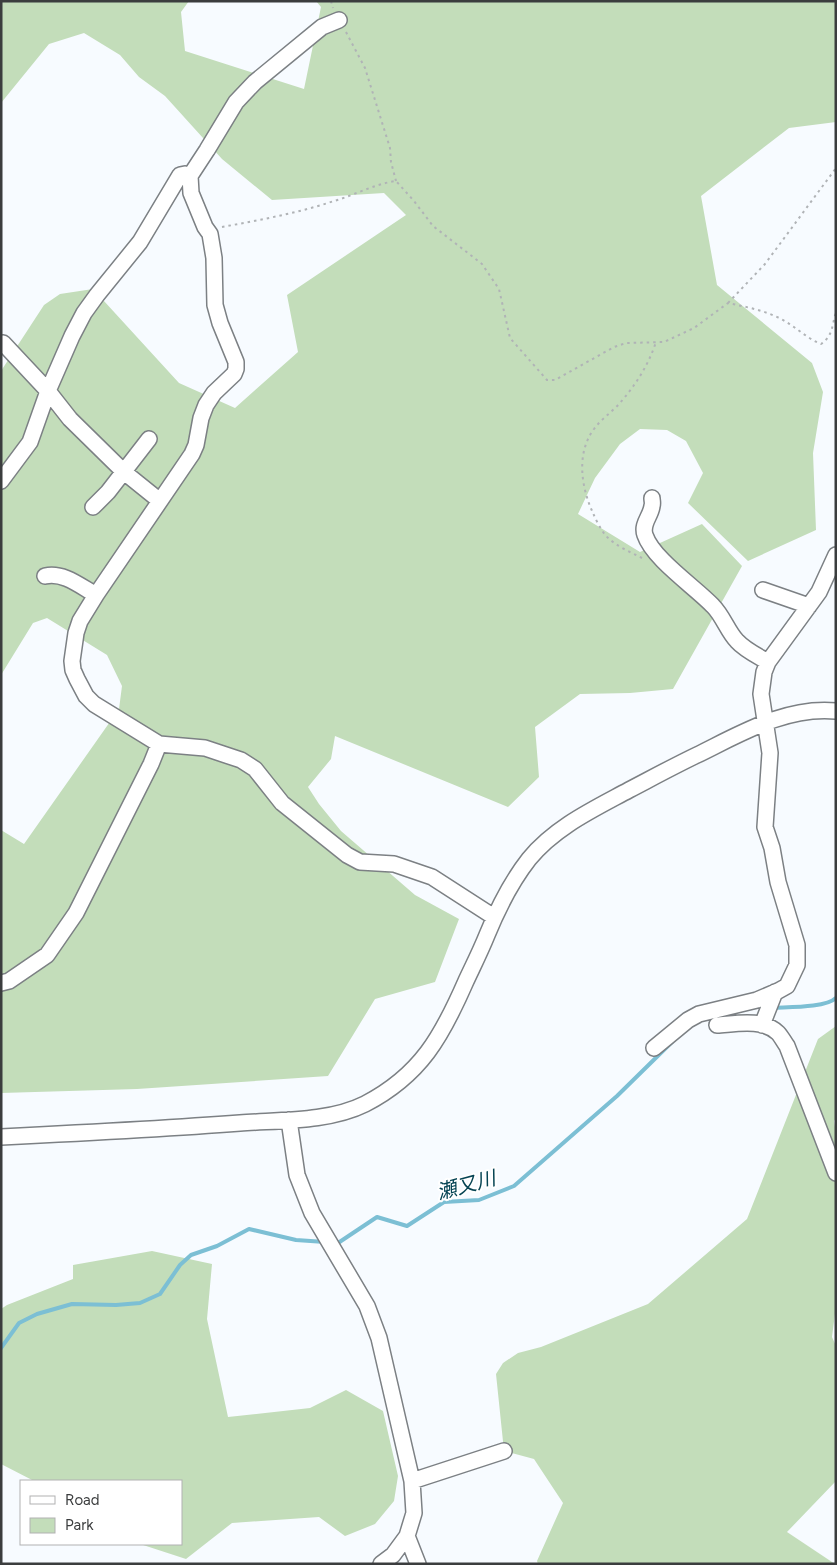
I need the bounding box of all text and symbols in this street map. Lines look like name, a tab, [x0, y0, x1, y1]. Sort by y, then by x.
water label: 瀬又川	[434, 1165, 500, 1204]
legend	[20, 1480, 182, 1545]
text: Road	[65, 1491, 100, 1509]
text: Park	[65, 1516, 94, 1534]

